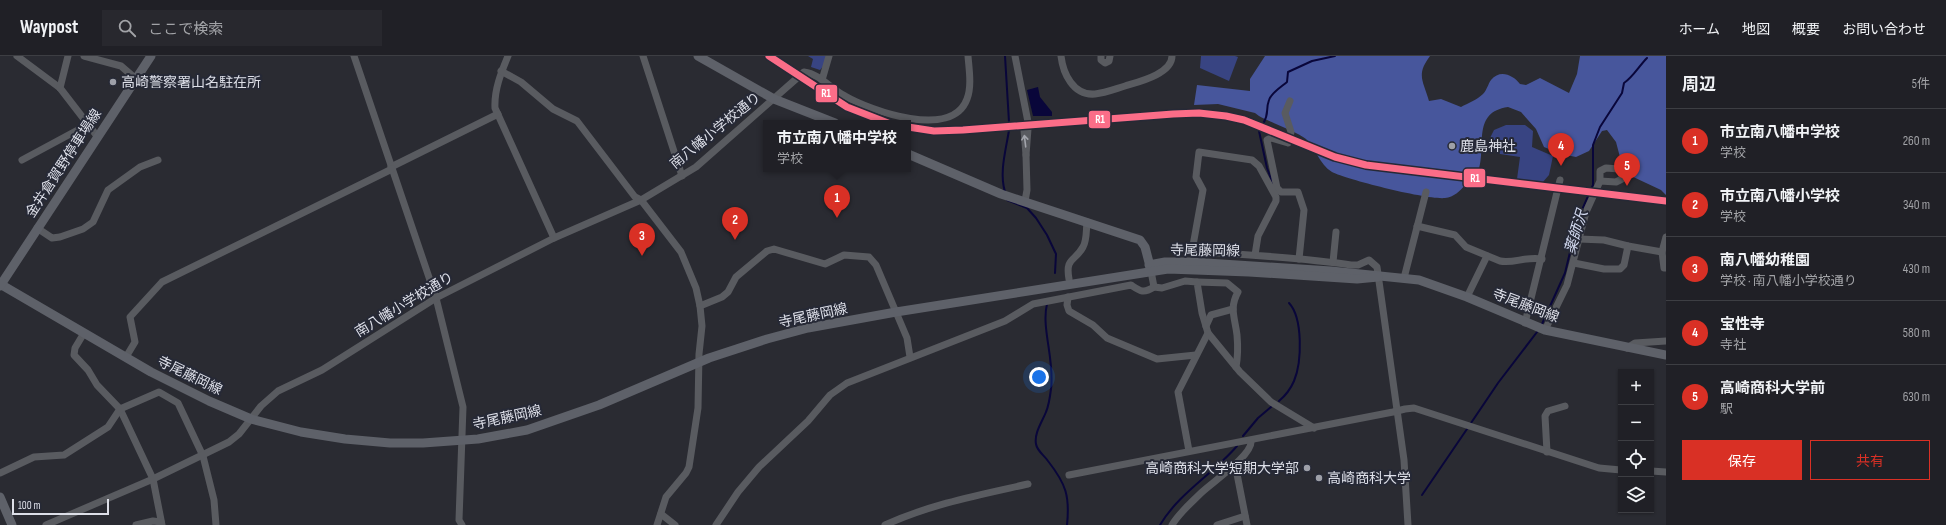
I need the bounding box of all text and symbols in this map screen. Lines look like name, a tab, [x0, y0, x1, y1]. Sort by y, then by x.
search box	[102, 10, 382, 46]
text: Waypost	[20, 16, 78, 39]
icon: search	[116, 17, 138, 39]
text: ここで検索	[148, 20, 223, 39]
text: ホーム	[1678, 21, 1720, 38]
text: 地図	[1742, 21, 1770, 38]
text: 概要	[1792, 21, 1820, 38]
text: お問い合わせ	[1842, 21, 1926, 38]
place label: 高崎警察署山名駐在所	[121, 74, 261, 91]
text: 周辺	[1682, 75, 1716, 95]
text: 5件	[1912, 76, 1930, 92]
marker: 高崎警察署山名駐在所	[108, 77, 118, 87]
line badge: R1	[815, 84, 838, 103]
text: R1	[821, 87, 832, 100]
street label: 南八幡小学校通り	[666, 89, 764, 172]
street label: 金井倉賀野停車場線	[22, 106, 105, 221]
line badge: R1	[1088, 110, 1111, 129]
text: R1	[1095, 113, 1106, 126]
popup	[763, 120, 911, 172]
text: 市立南八幡中学校	[1720, 123, 1840, 142]
text: 市立南八幡中学校	[777, 129, 897, 148]
pin: 4	[1548, 133, 1574, 166]
text: 1	[1692, 133, 1698, 149]
text: 260 m	[1903, 133, 1930, 149]
one-way arrow	[1021, 135, 1029, 148]
place label: 鹿島神社	[1460, 138, 1516, 155]
marker: 鹿島神社	[1447, 141, 1457, 151]
text: 学校	[1720, 145, 1746, 161]
text: 学校	[777, 151, 803, 167]
pin: 5	[1614, 153, 1640, 186]
line badge: R1	[1463, 168, 1486, 188]
text: R1	[1470, 172, 1481, 185]
pin: 1	[824, 185, 850, 218]
text: 市立南八幡小学校	[1720, 187, 1840, 206]
text: 2	[1692, 197, 1698, 213]
text: 340 m	[1903, 197, 1930, 213]
water label: 薬師沢	[1561, 206, 1593, 256]
pin: 2	[722, 207, 748, 240]
text: 学校	[1720, 209, 1746, 225]
pin: 3	[629, 223, 655, 256]
street label: 寺尾藤岡線	[1170, 241, 1240, 260]
text: 南八幡幼稚園	[1720, 251, 1810, 270]
text: 3	[1692, 261, 1698, 277]
text: 430 m	[1903, 261, 1930, 277]
street label: 南八幡小学校通り	[352, 268, 457, 341]
text: 学校 · 南八幡小学校通り	[1720, 273, 1857, 289]
street label: 寺尾藤岡線	[1490, 285, 1562, 326]
street label: 寺尾藤岡線	[777, 300, 849, 331]
text: 宝性寺	[1720, 315, 1765, 334]
text: 4	[1692, 325, 1698, 341]
text: 580 m	[1903, 325, 1930, 341]
text: 寺社	[1720, 337, 1746, 353]
street label: 寺尾藤岡線	[155, 352, 225, 398]
your location	[1029, 367, 1049, 387]
map controls	[1618, 369, 1654, 513]
button: +	[1618, 369, 1654, 405]
text: 高崎商科大学前	[1720, 379, 1825, 398]
text: 5	[1692, 389, 1698, 405]
text: 630 m	[1903, 389, 1930, 405]
text: 駅	[1720, 401, 1733, 417]
street label: 寺尾藤岡線	[471, 402, 543, 433]
button: −	[1618, 405, 1654, 441]
button: 保存	[1682, 440, 1802, 480]
button: 共有	[1810, 440, 1930, 480]
button: locate	[1618, 441, 1654, 477]
place label: 高崎商科大学短期大学部	[1145, 460, 1299, 477]
marker: 高崎商科大学短期大学部	[1302, 463, 1312, 473]
place label: 高崎商科大学	[1327, 470, 1411, 487]
marker: 高崎商科大学	[1314, 473, 1324, 483]
button: layers	[1618, 477, 1654, 513]
scale bar	[12, 497, 109, 516]
text: 100 m	[18, 499, 40, 512]

